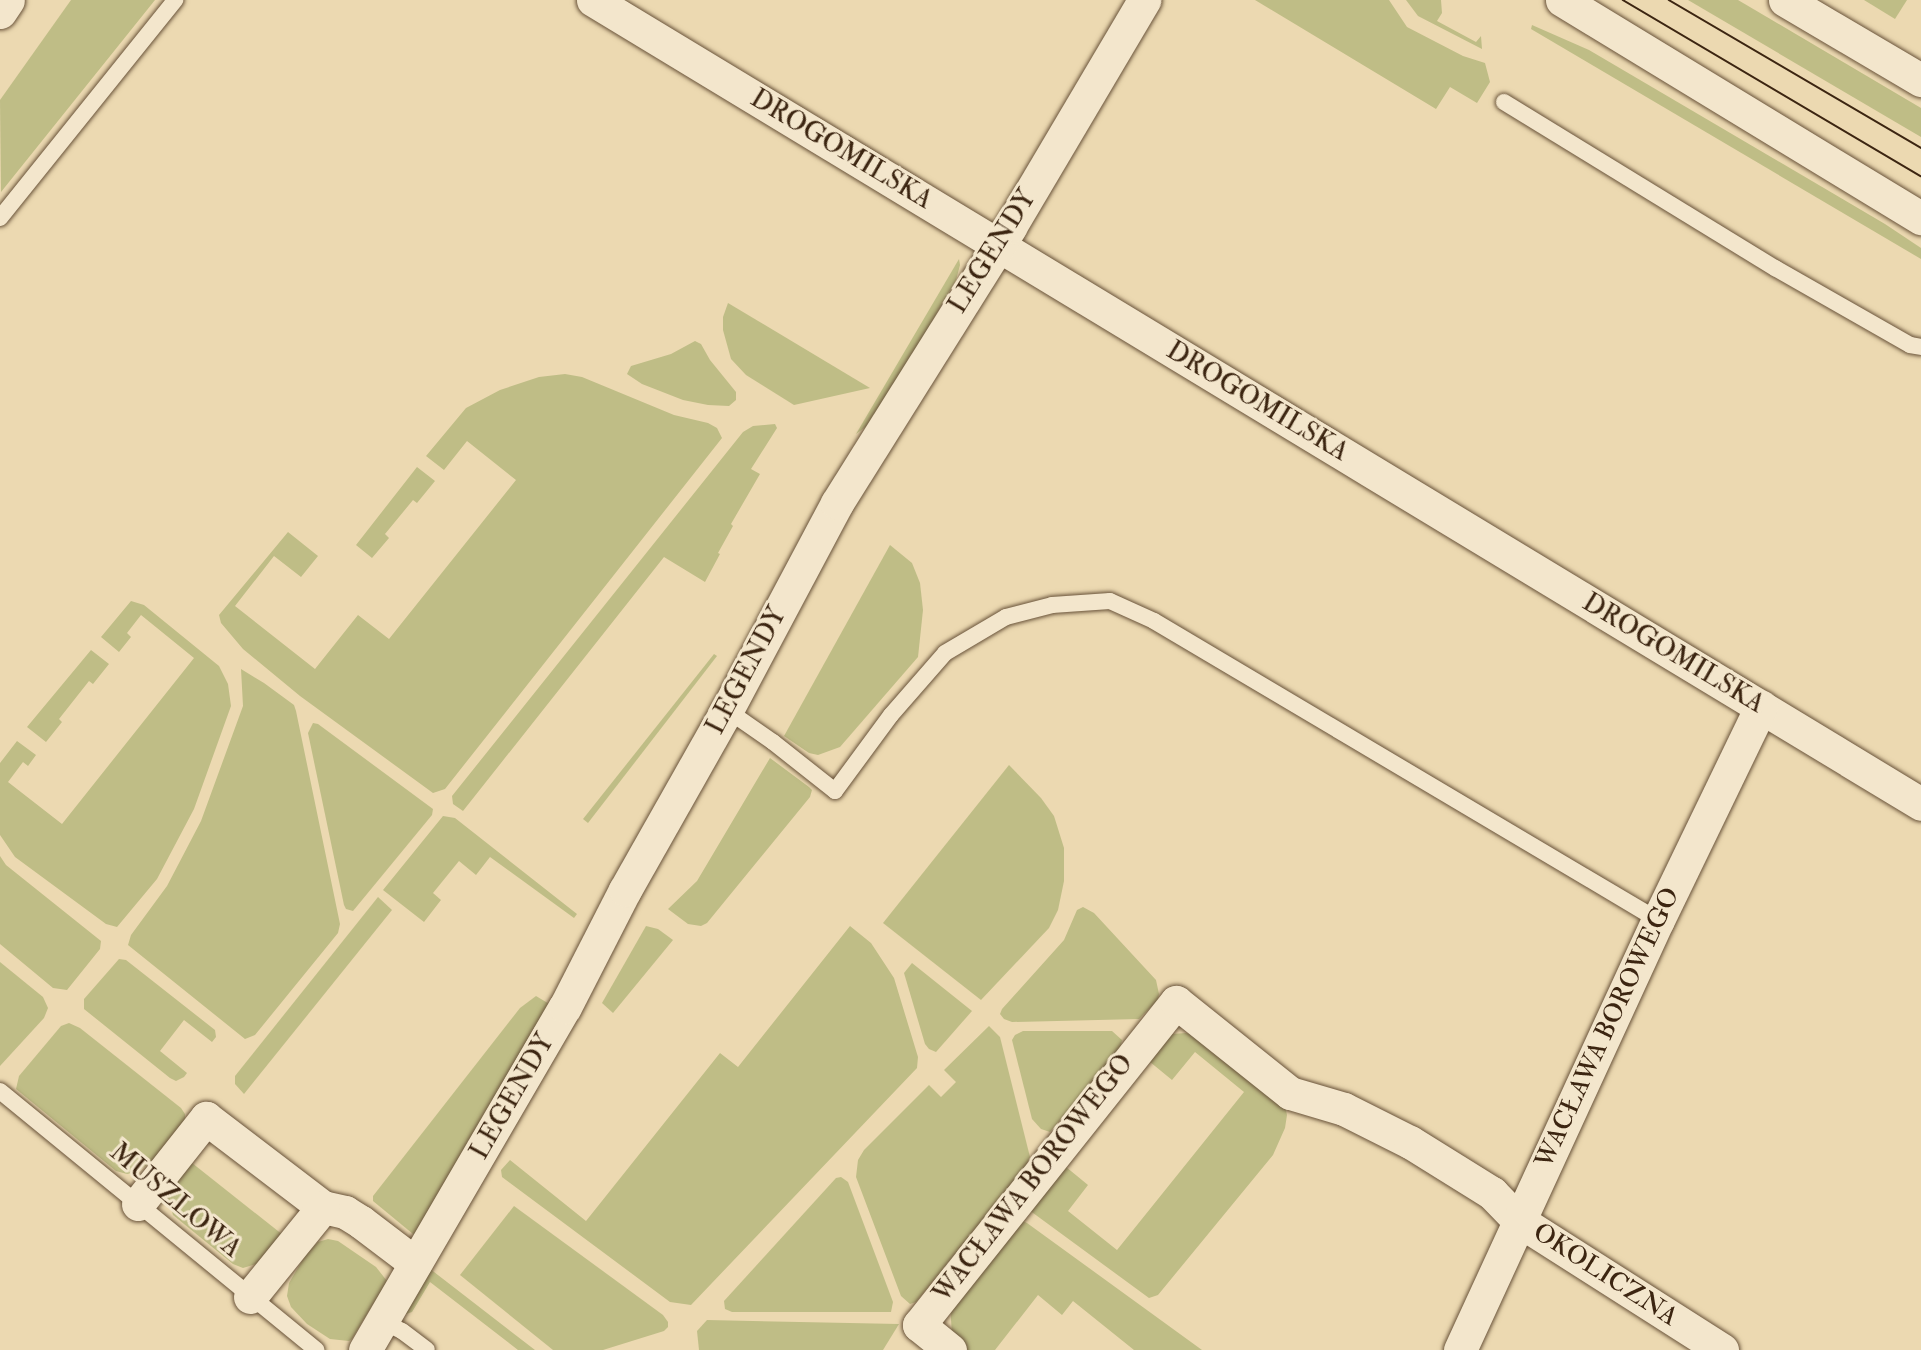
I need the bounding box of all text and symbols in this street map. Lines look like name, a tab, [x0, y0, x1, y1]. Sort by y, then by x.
street label: DROGOMILSKA	[744, 83, 938, 217]
street label: LEGENDY	[943, 184, 1043, 320]
street label: DROGOMILSKA	[1160, 335, 1354, 469]
street label: DROGOMILSKA	[1576, 587, 1770, 721]
street label: LEGENDY	[700, 602, 794, 740]
street label: WACŁAWA BOROWEGO	[1529, 883, 1687, 1173]
street label: LEGENDY	[465, 1029, 561, 1165]
street label: WACŁAWA BOROWEGO	[927, 1049, 1141, 1309]
street label: MUSZLOWA	[103, 1137, 247, 1265]
street label: OKOLICZNA	[1527, 1217, 1683, 1333]

